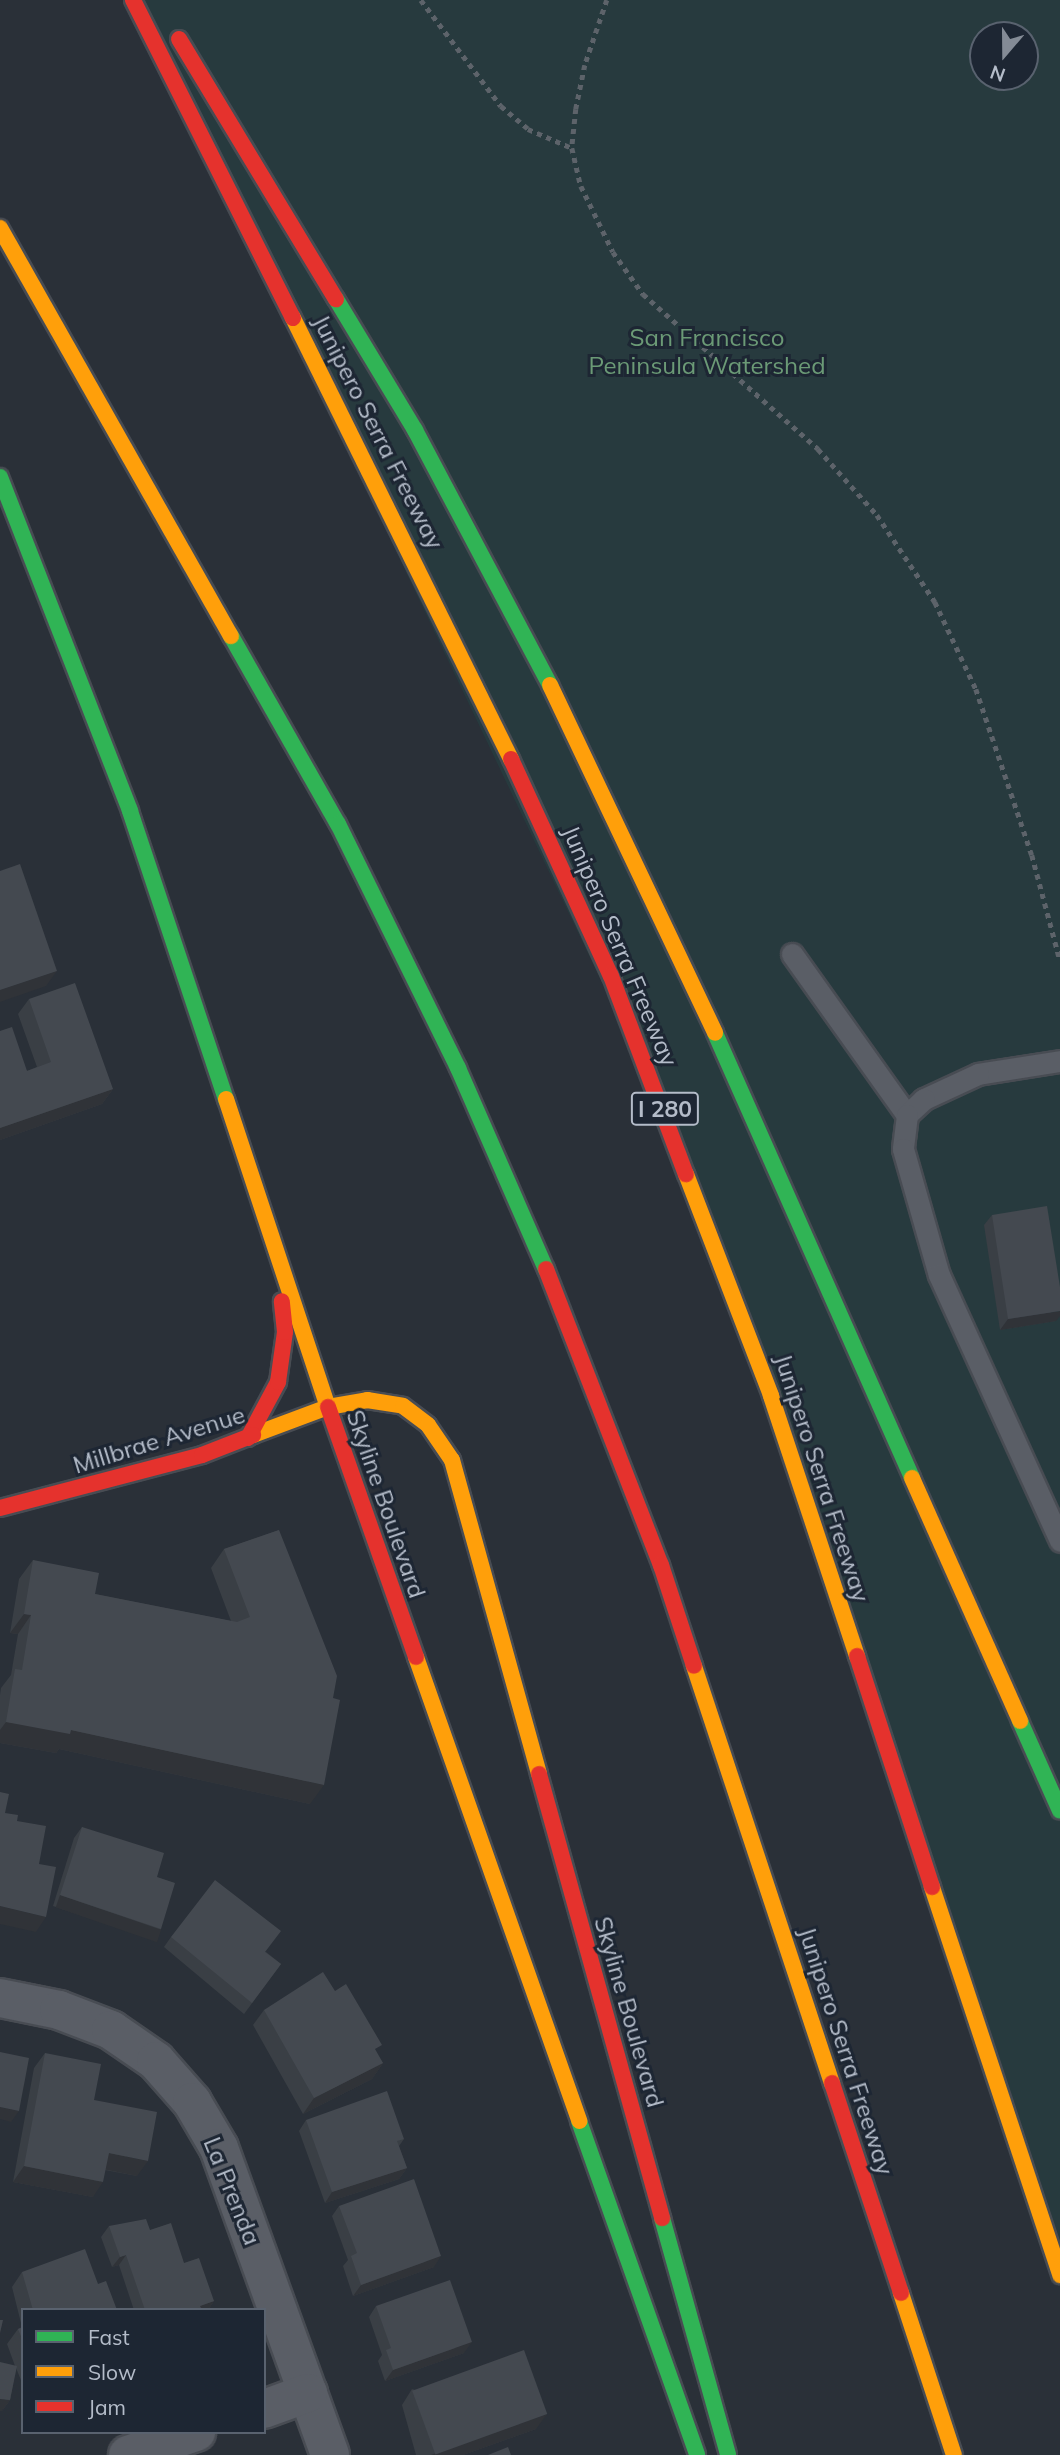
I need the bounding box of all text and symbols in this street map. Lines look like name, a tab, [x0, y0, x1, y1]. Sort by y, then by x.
north arrow	[969, 21, 1039, 91]
text: N	[987, 60, 1008, 88]
street label: Junipero Serra Freeway	[306, 310, 450, 554]
park label: San Francisco Peninsula Watershed	[588, 324, 826, 380]
street label: Junipero Serra Freeway	[556, 821, 684, 1071]
road number: I 280	[630, 1090, 700, 1128]
street label: Junipero Serra Freeway	[768, 1350, 876, 1606]
street label: Millbrae Avenue	[70, 1400, 248, 1480]
street label: Skyline Boulevard	[340, 1406, 432, 1602]
street label: Skyline Boulevard	[588, 1913, 670, 2111]
street label: Junipero Serra Freeway	[792, 1923, 900, 2179]
street label: La Prenda	[197, 2133, 267, 2249]
legend	[21, 2308, 266, 2434]
text: Fast	[88, 2324, 130, 2350]
text: Slow	[88, 2359, 136, 2385]
text: Jam	[88, 2394, 126, 2420]

